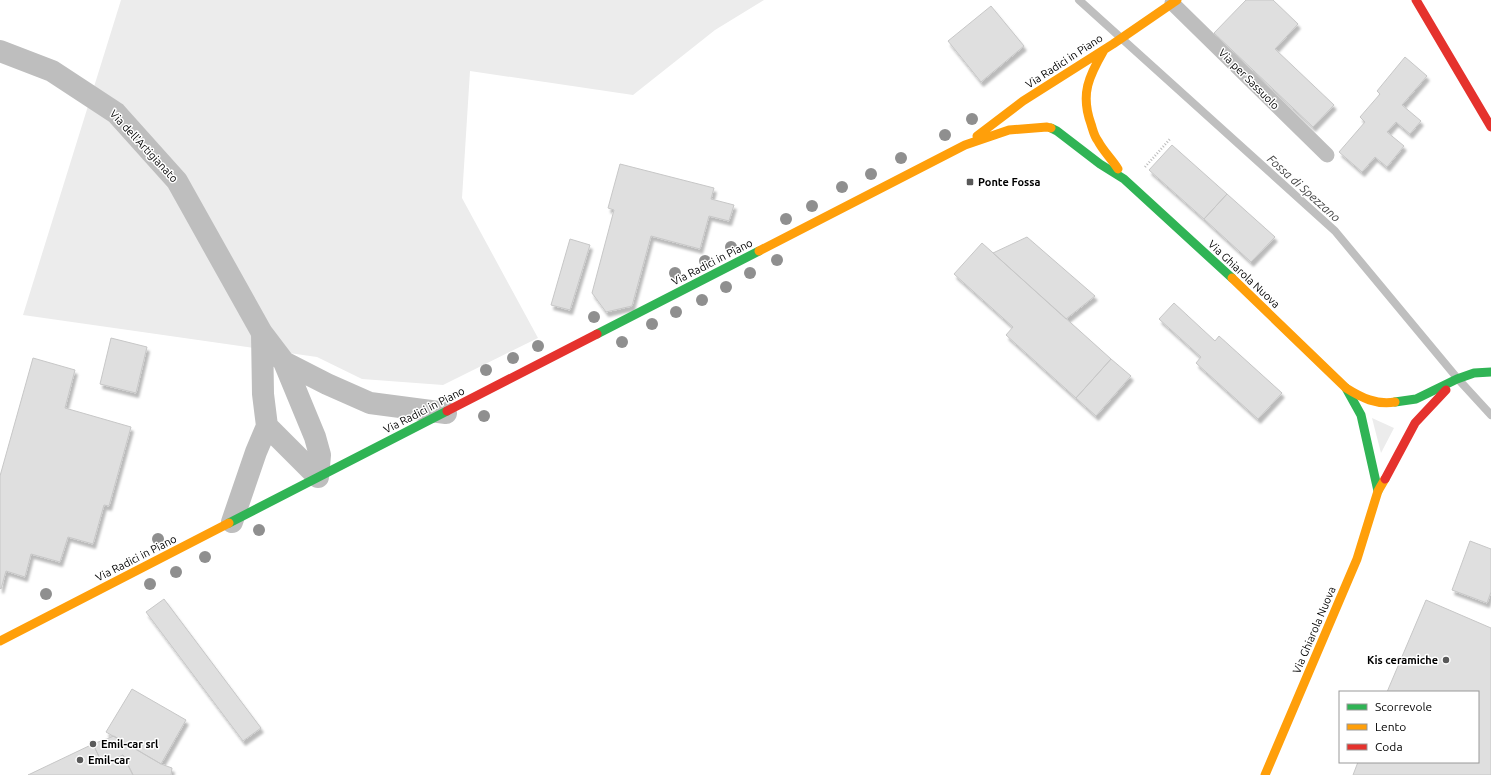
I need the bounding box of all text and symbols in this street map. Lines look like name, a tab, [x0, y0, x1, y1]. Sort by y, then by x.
street label: Via Radici in Piano	[1023, 32, 1105, 90]
street label: Via per Sassuolo	[1216, 46, 1282, 112]
street label: Via dell'Artigianato	[108, 108, 180, 184]
water label: Fossa di Spezzano	[1265, 152, 1343, 224]
place label: Ponte Fossa	[978, 176, 1040, 188]
marker: Ponte Fossa	[965, 177, 975, 187]
street label: Via Radici in Piano	[670, 236, 754, 288]
street label: Via Ghiarola Nuova	[1206, 238, 1282, 310]
street label: Via Radici in Piano	[382, 384, 466, 436]
street label: Via Radici in Piano	[94, 532, 178, 584]
street label: Via Ghiarola Nuova	[1290, 585, 1338, 675]
place label: Kis ceramiche	[1367, 654, 1438, 666]
marker: Kis ceramiche	[1441, 655, 1451, 665]
legend	[1339, 691, 1479, 763]
text: Scorrevole	[1375, 700, 1432, 713]
text: Lento	[1375, 720, 1406, 733]
place label: Emil-car srl	[101, 738, 159, 750]
marker: Emil-car srl	[88, 739, 98, 749]
text: Coda	[1375, 740, 1403, 753]
place label: Emil-car	[88, 754, 130, 766]
marker: Emil-car	[75, 755, 85, 765]

